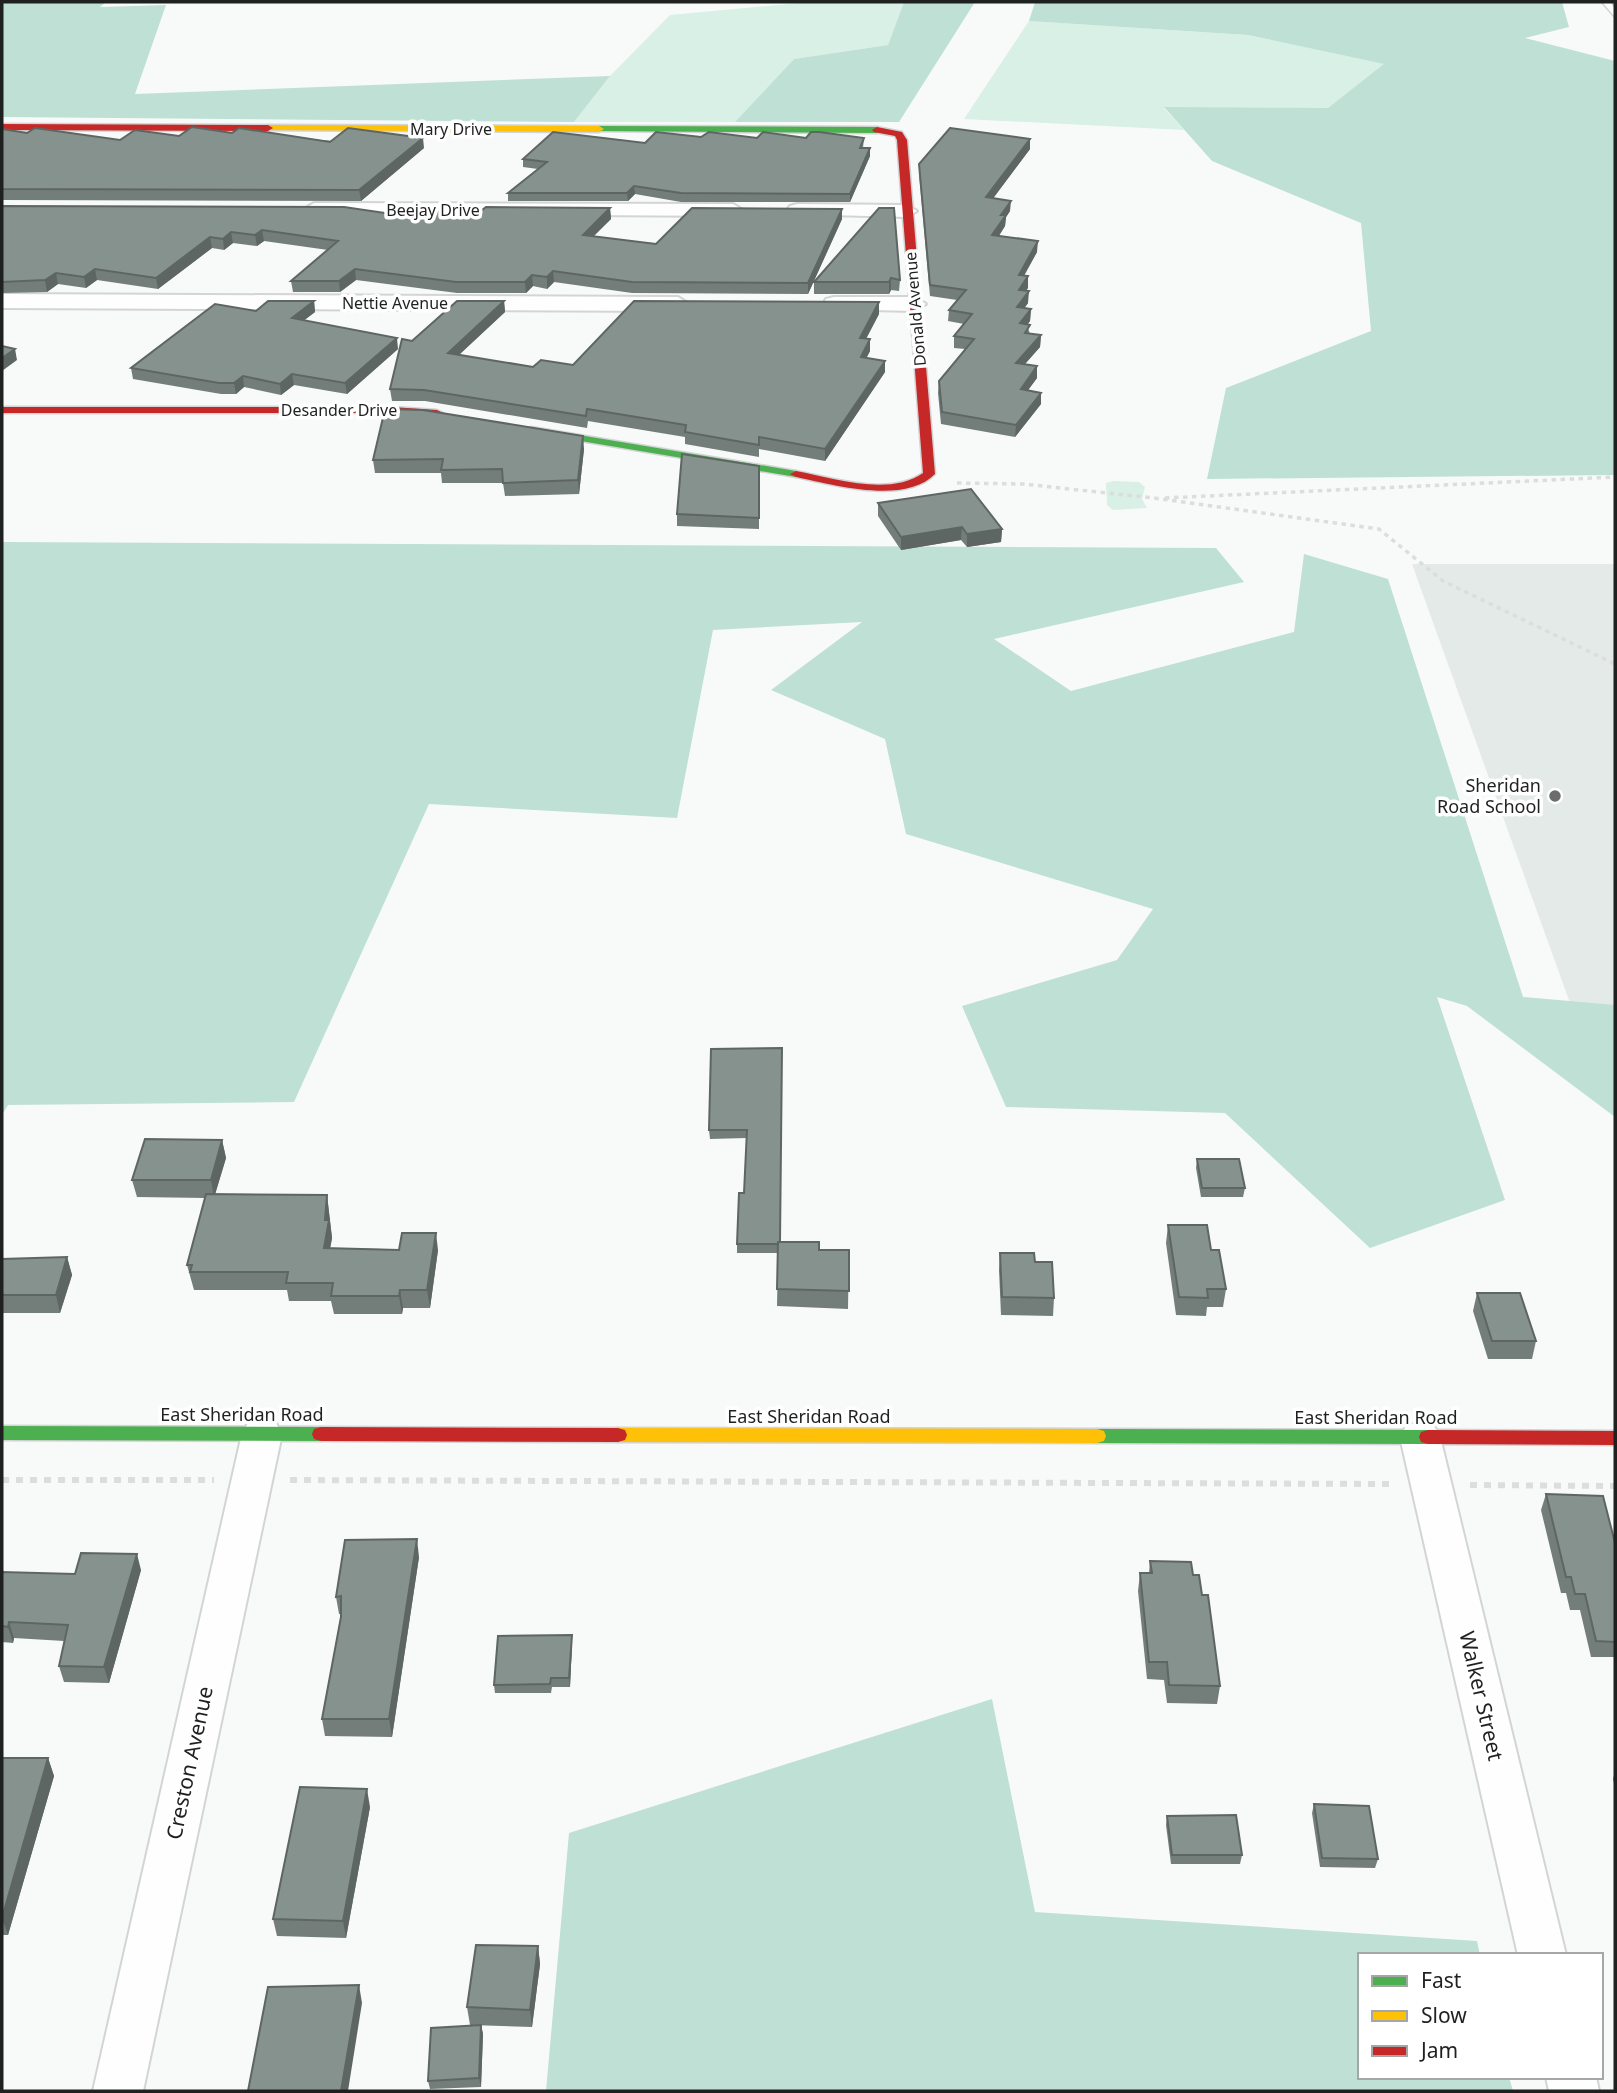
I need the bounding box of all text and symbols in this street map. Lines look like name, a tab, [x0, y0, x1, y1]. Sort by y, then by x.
street label: Mary Drive	[410, 118, 492, 140]
street label: Beejay Drive	[386, 199, 480, 221]
street label: Donald Avenue	[899, 251, 931, 367]
street label: Nettie Avenue	[342, 292, 448, 314]
street label: Desander Drive	[281, 399, 397, 421]
place label: Sheridan Road School	[1437, 773, 1541, 818]
marker: Sheridan Road School	[1547, 788, 1563, 804]
street label: East Sheridan Road	[160, 1402, 324, 1426]
street label: East Sheridan Road	[727, 1404, 891, 1428]
street label: East Sheridan Road	[1294, 1405, 1458, 1429]
street label: Walker Street	[1453, 1628, 1511, 1764]
street label: Creston Avenue	[159, 1684, 219, 1842]
legend	[1358, 1953, 1603, 2079]
text: Fast	[1421, 1966, 1462, 1994]
text: Slow	[1421, 2001, 1467, 2029]
text: Jam	[1419, 2036, 1458, 2064]

